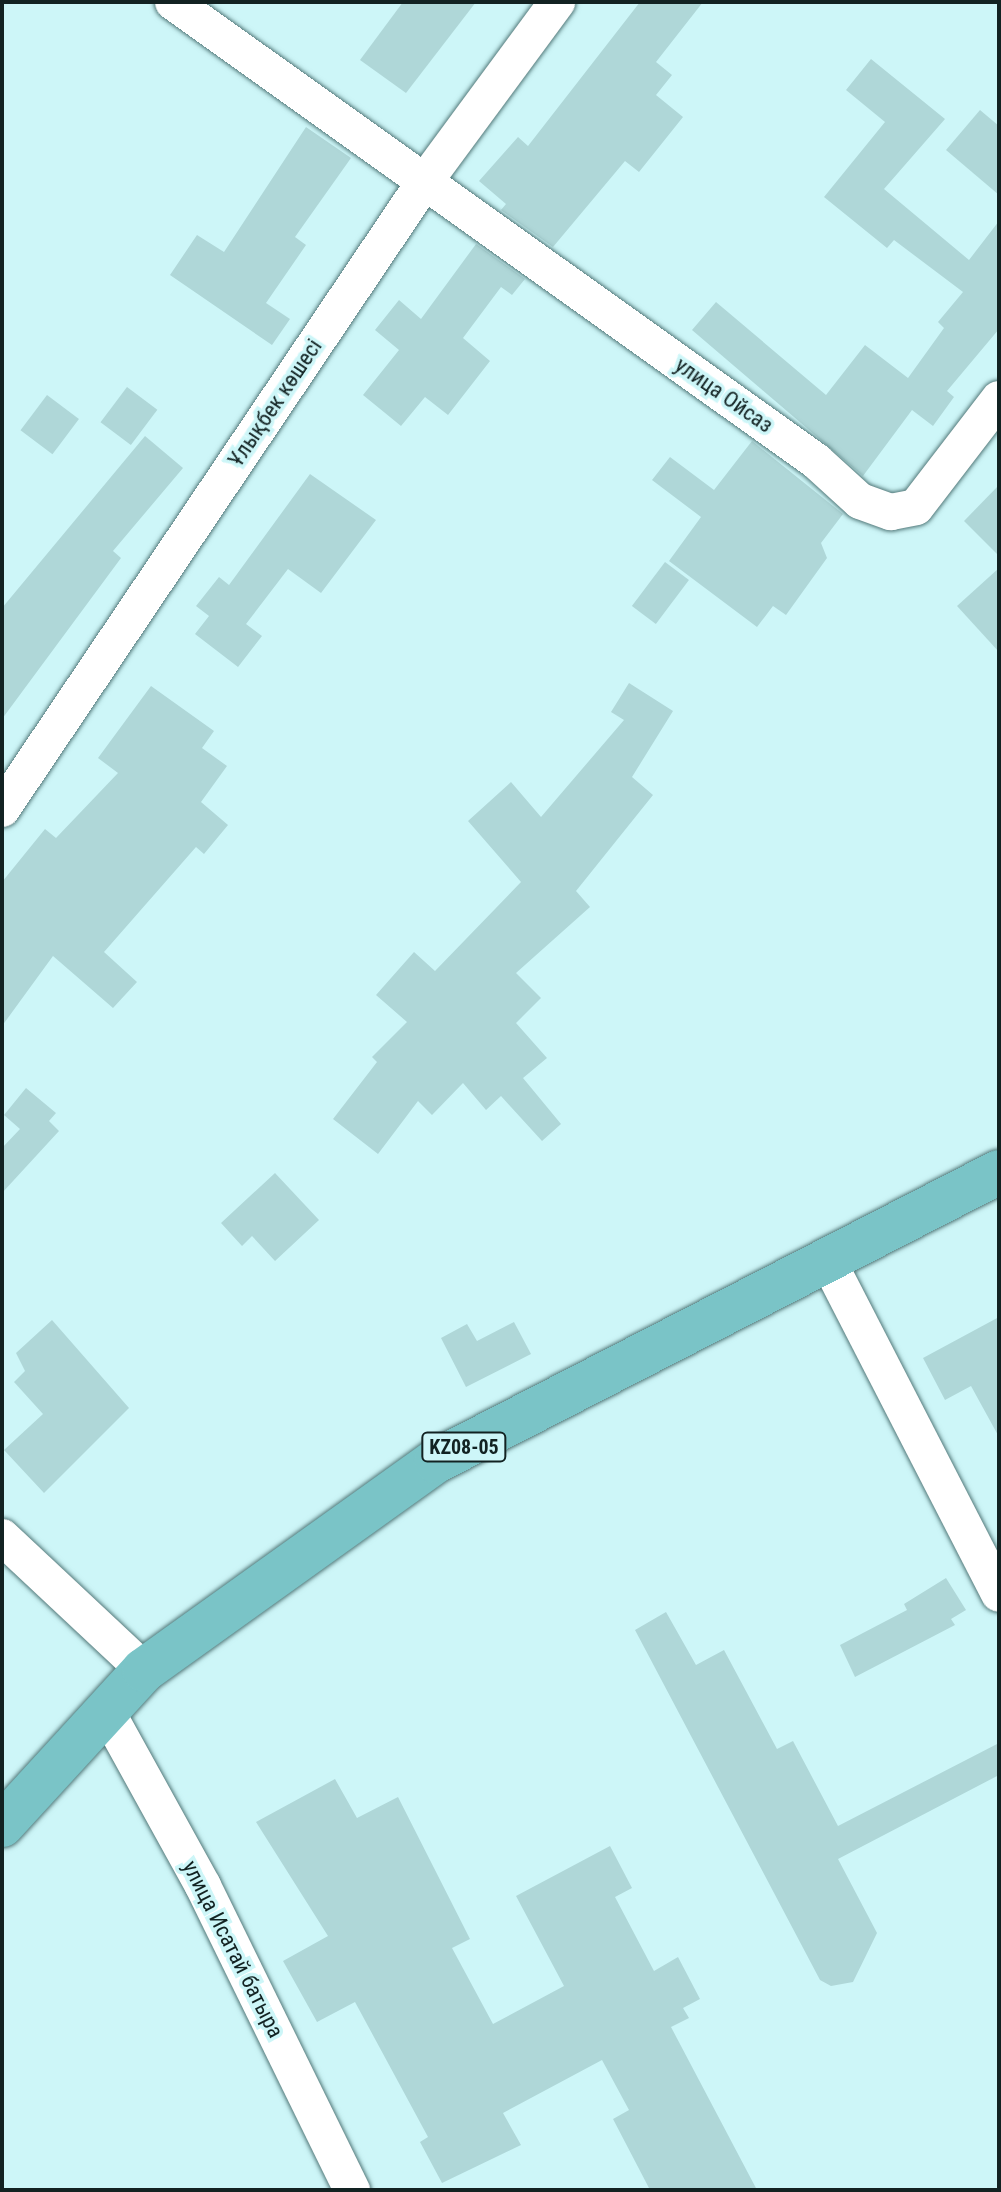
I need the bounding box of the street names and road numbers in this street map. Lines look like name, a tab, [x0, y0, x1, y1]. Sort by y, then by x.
street label: Ұлықбек көшесі	[223, 334, 327, 472]
street label: улица Ойсаз	[670, 352, 778, 438]
road number: KZ08-05	[420, 1431, 508, 1463]
street label: улица Исатай батыра	[177, 1856, 289, 2042]

